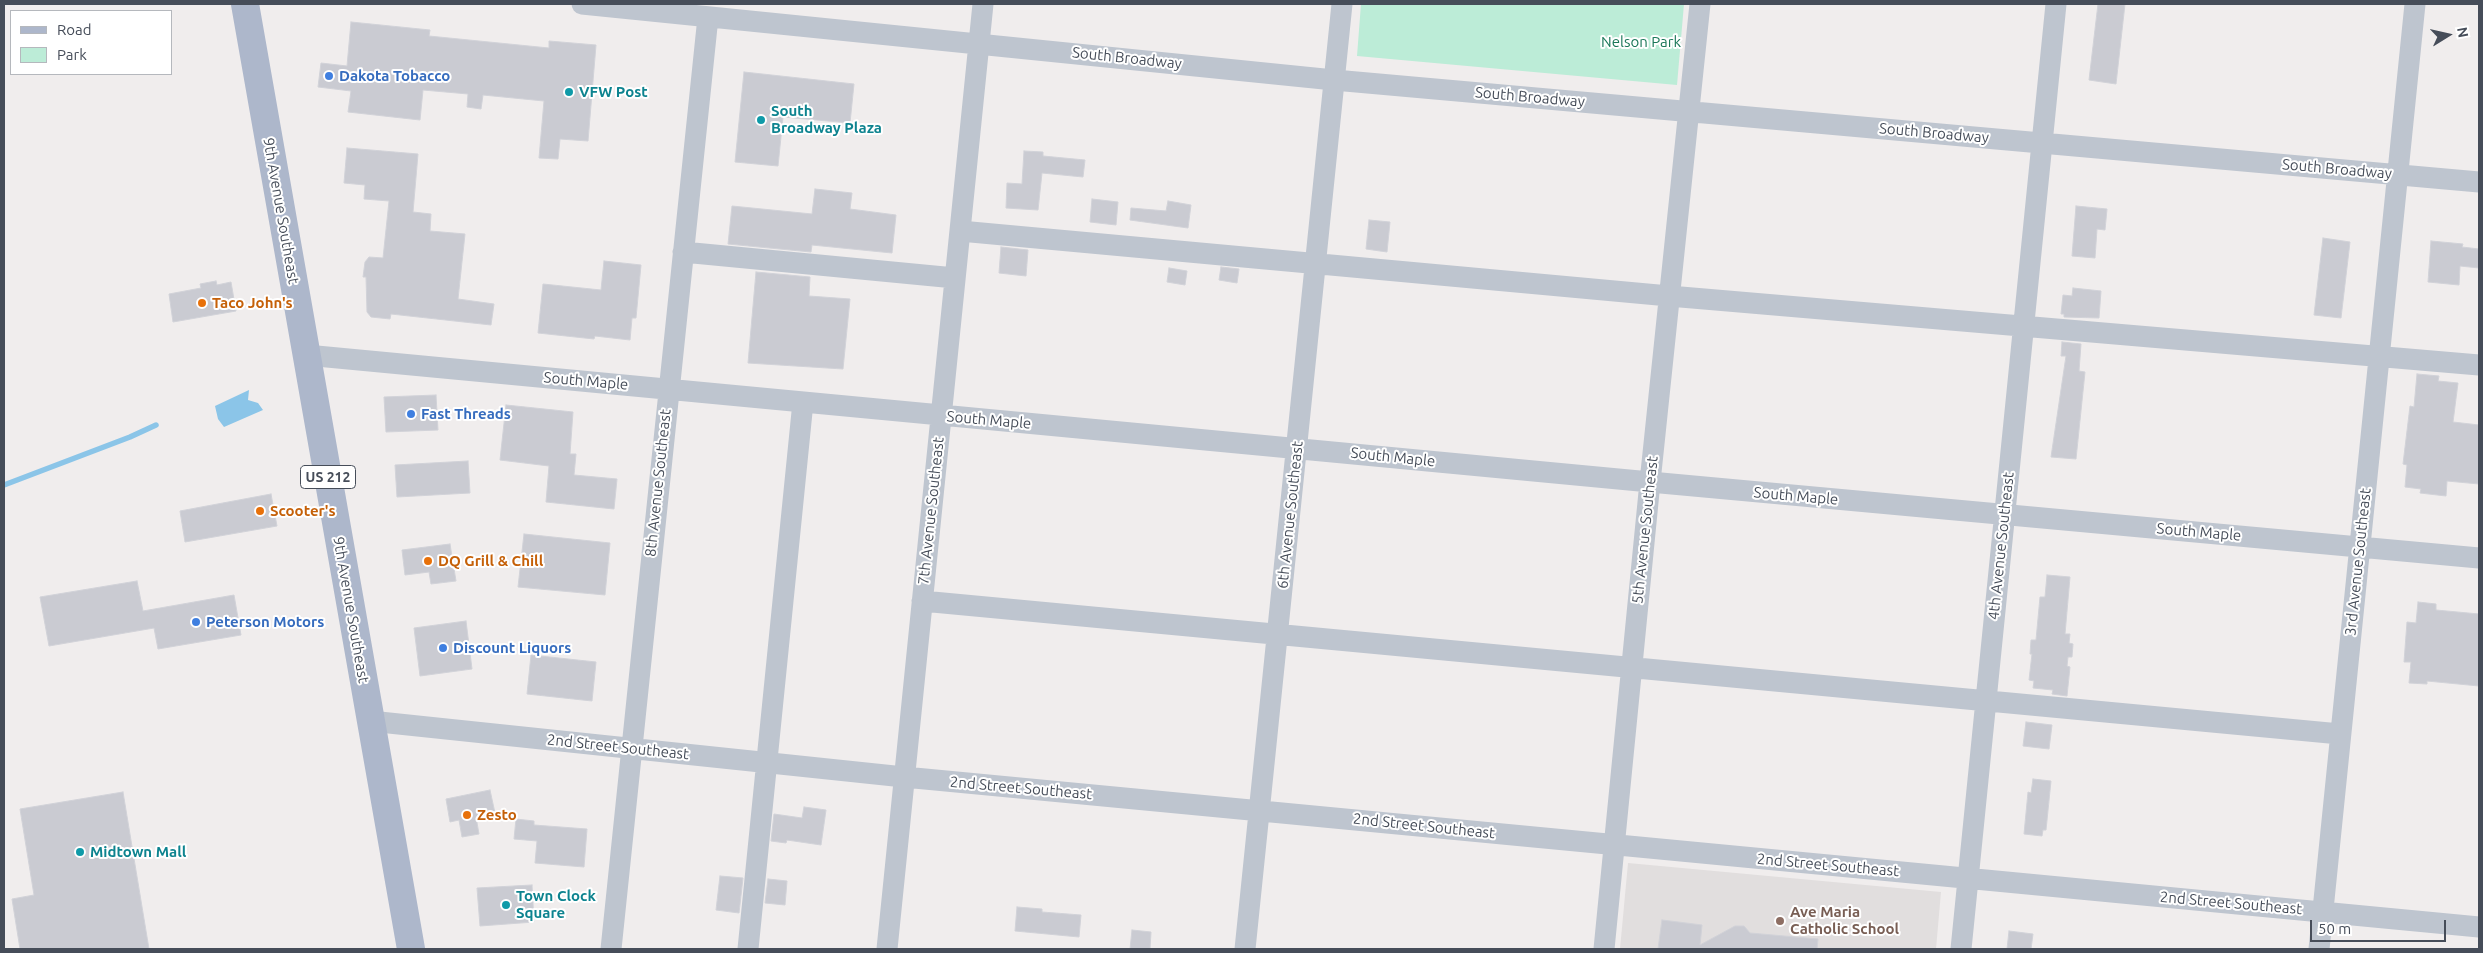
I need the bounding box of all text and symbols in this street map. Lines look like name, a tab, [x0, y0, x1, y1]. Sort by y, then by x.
legend	[10, 10, 172, 75]
north arrow	[2423, 10, 2473, 60]
text: Road	[57, 21, 92, 38]
text: N	[2454, 26, 2472, 39]
park label: Nelson Park	[1601, 33, 1681, 51]
street label: South Broadway	[1071, 43, 1183, 73]
text: Park	[57, 46, 87, 63]
place label: Dakota Tobacco	[339, 67, 450, 85]
marker: Dakota Tobacco	[323, 70, 335, 82]
place label: VFW Post	[579, 83, 648, 101]
street label: South Broadway	[1474, 83, 1586, 111]
marker: VFW Post	[563, 86, 575, 98]
place label: South Broadway Plaza	[771, 102, 882, 137]
marker: South Broadway Plaza	[755, 114, 767, 126]
street label: South Broadway	[1878, 119, 1990, 147]
street label: 9th Avenue Southeast	[259, 136, 303, 286]
street label: South Broadway	[2281, 155, 2393, 183]
place label: Taco John's	[212, 294, 293, 312]
marker: Taco John's	[196, 297, 208, 309]
street label: South Maple	[543, 368, 629, 394]
place label: Fast Threads	[421, 405, 511, 423]
street label: South Maple	[946, 407, 1032, 433]
marker: Fast Threads	[405, 408, 417, 420]
street label: 8th Avenue Southeast	[641, 408, 675, 558]
street label: 7th Avenue Southeast	[914, 436, 948, 586]
street label: 6th Avenue Southeast	[1273, 440, 1307, 590]
street label: South Maple	[1350, 444, 1436, 470]
street label: 5th Avenue Southeast	[1628, 455, 1662, 605]
road number: US 212	[300, 466, 356, 488]
street label: 4th Avenue Southeast	[1984, 471, 2018, 621]
street label: South Maple	[1753, 483, 1839, 509]
street label: 3rd Avenue Southeast	[2341, 487, 2375, 637]
place label: Scooter's	[270, 502, 335, 520]
marker: Scooter's	[254, 505, 266, 517]
street label: South Maple	[2156, 519, 2242, 545]
street label: 9th Avenue Southeast	[329, 535, 373, 685]
place label: DQ Grill & Chill	[438, 552, 543, 570]
marker: DQ Grill & Chill	[422, 555, 434, 567]
place label: Peterson Motors	[206, 613, 324, 631]
marker: Peterson Motors	[190, 616, 202, 628]
place label: Discount Liquors	[453, 639, 571, 657]
marker: Discount Liquors	[437, 642, 449, 654]
street label: 2nd Street Southeast	[546, 731, 690, 763]
street label: 2nd Street Southeast	[949, 773, 1093, 803]
place label: Zesto	[477, 806, 517, 824]
marker: Zesto	[461, 809, 473, 821]
street label: 2nd Street Southeast	[1352, 810, 1496, 842]
place label: Midtown Mall	[90, 843, 186, 861]
marker: Midtown Mall	[74, 846, 86, 858]
street label: 2nd Street Southeast	[1756, 850, 1900, 880]
place label: Town Clock Square	[516, 887, 596, 922]
street label: 2nd Street Southeast	[2159, 888, 2303, 918]
marker: Town Clock Square	[500, 899, 512, 911]
place label: Ave Maria Catholic School	[1790, 903, 1899, 938]
scale bar	[2313, 910, 2449, 942]
marker: Ave Maria Catholic School	[1774, 915, 1786, 927]
text: 50 m	[2318, 920, 2351, 937]

